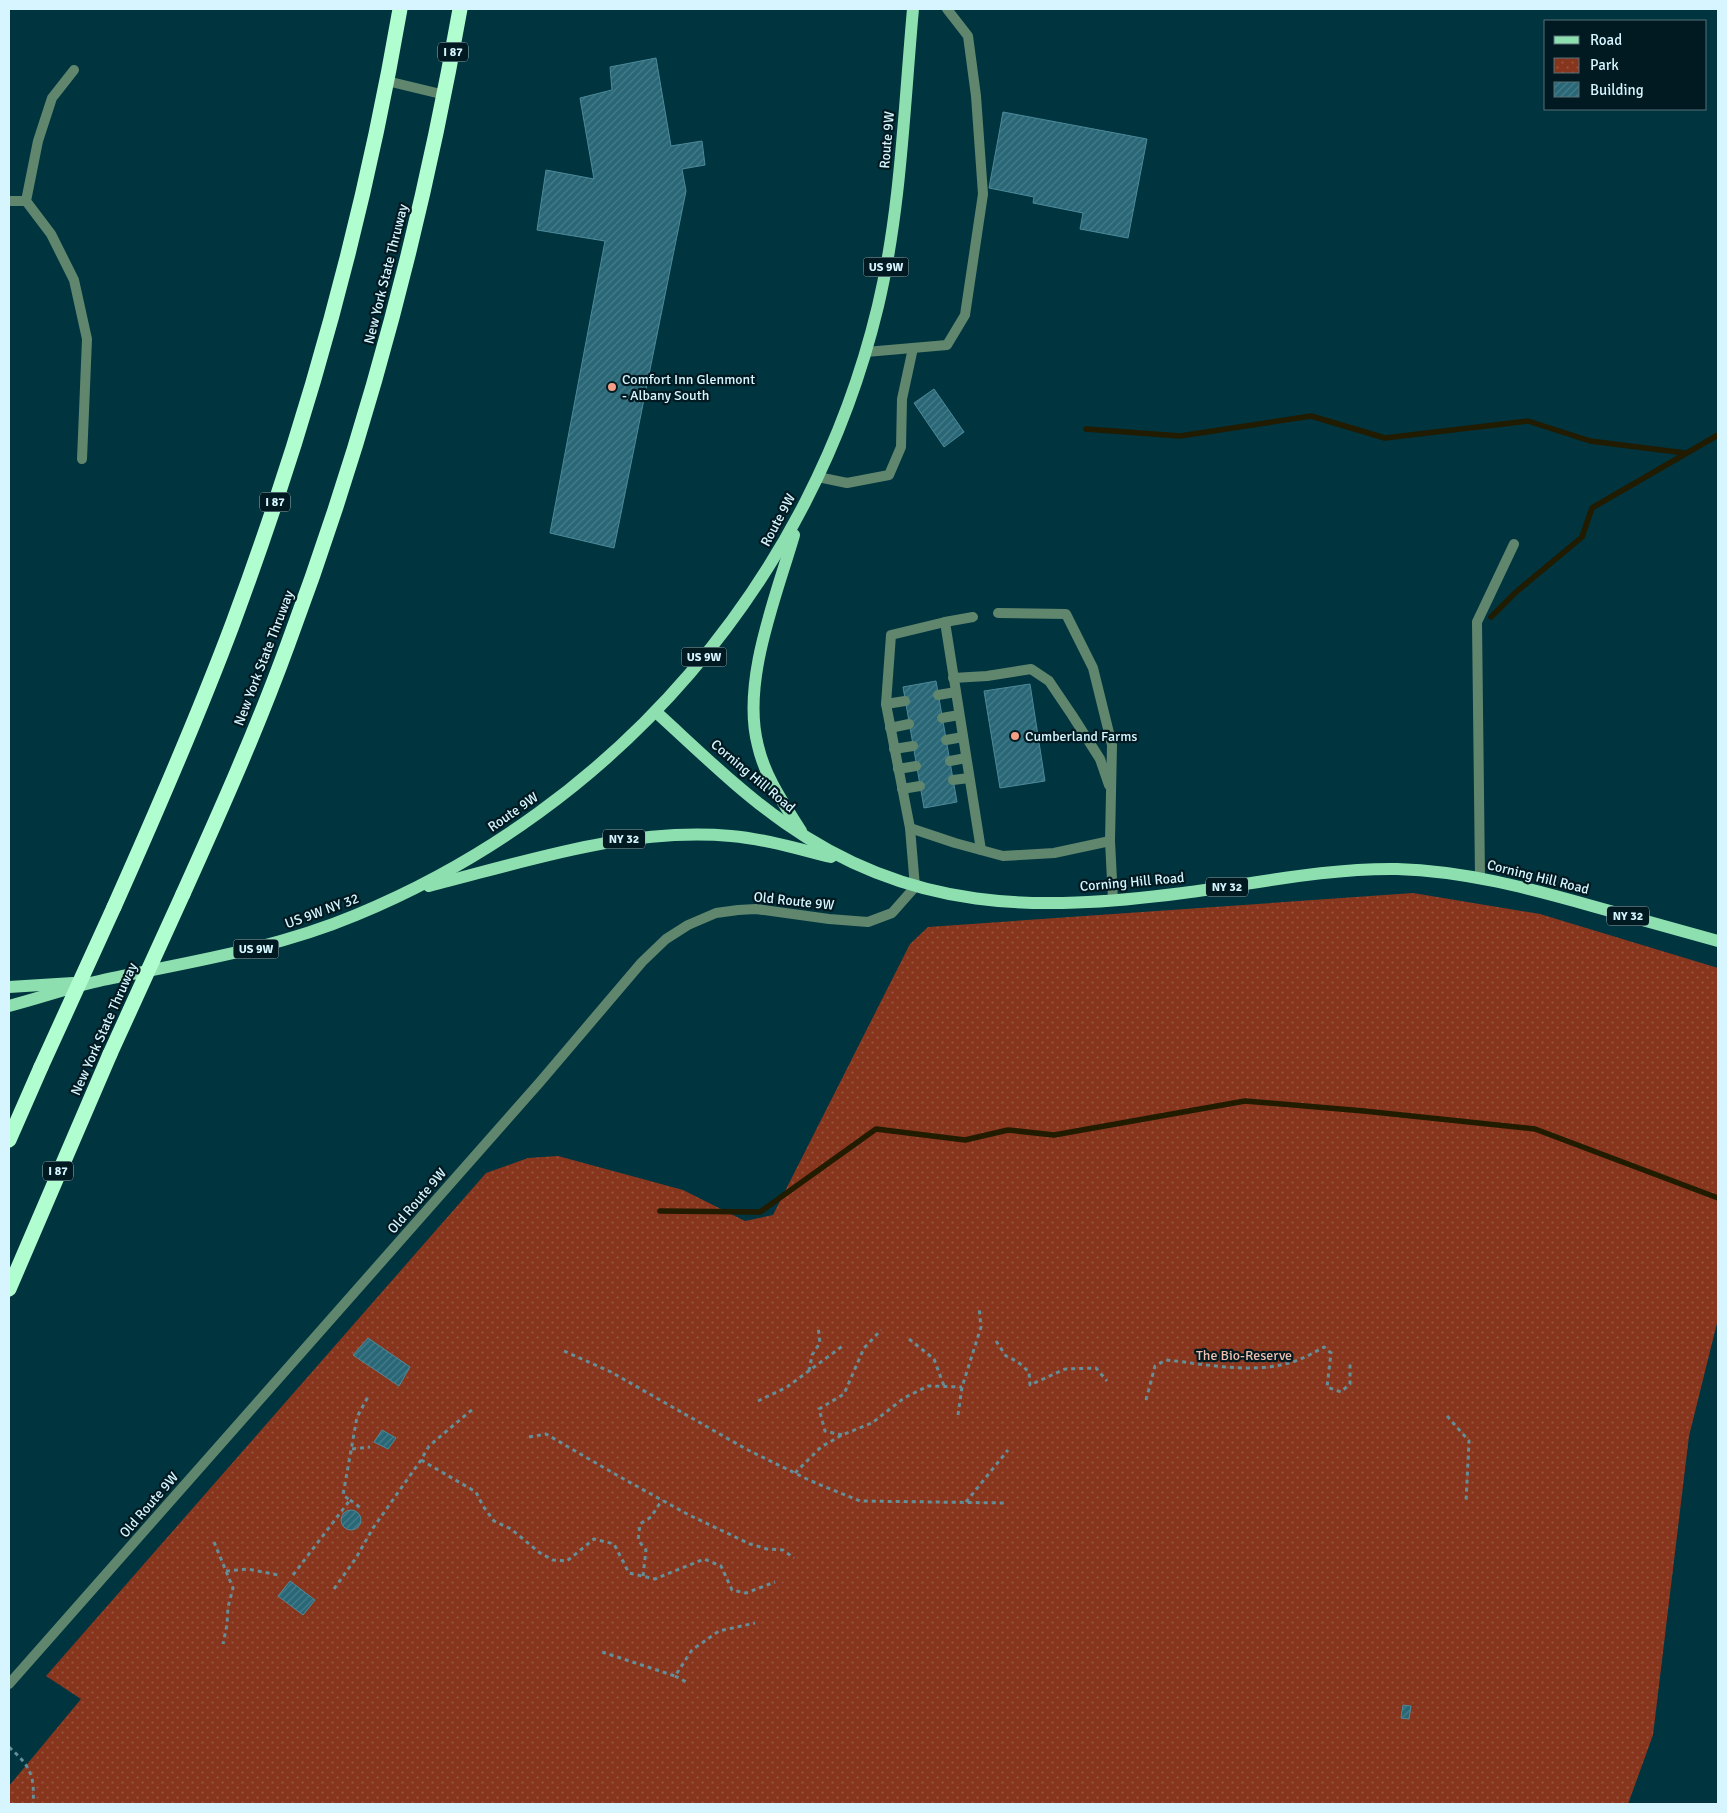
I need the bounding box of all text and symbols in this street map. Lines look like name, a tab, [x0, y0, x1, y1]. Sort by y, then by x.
legend	[1544, 20, 1707, 110]
text: Road	[1590, 31, 1622, 49]
road number: I 87	[438, 42, 468, 62]
text: Park	[1590, 56, 1619, 74]
text: Building	[1590, 81, 1644, 99]
street label: Route 9W	[876, 111, 898, 169]
street label: New York State Thruway	[360, 202, 412, 346]
road number: US 9W	[864, 258, 908, 276]
place label: Comfort Inn Glenmont - Albany South	[622, 371, 755, 404]
marker: Comfort Inn Glenmont - Albany South	[606, 381, 618, 393]
street label: Route 9W	[757, 491, 799, 549]
road number: I 87	[260, 492, 290, 512]
street label: New York State Thruway	[230, 588, 298, 728]
road number: US 9W	[682, 648, 726, 666]
place label: Cumberland Farms	[1025, 728, 1137, 745]
marker: Cumberland Farms	[1009, 730, 1021, 742]
street label: Corning Hill Road	[707, 736, 799, 816]
street label: Route 9W	[485, 788, 541, 835]
road number: NY 32	[603, 830, 645, 849]
street label: Corning Hill Road	[1485, 856, 1591, 898]
street label: Corning Hill Road	[1079, 869, 1185, 895]
road number: NY 32	[1206, 878, 1248, 896]
street label: Old Route 9W	[753, 888, 835, 914]
street label: US 9W NY 32	[283, 890, 361, 932]
road number: NY 32	[1607, 906, 1649, 926]
road number: US 9W	[234, 940, 278, 959]
street label: New York State Thruway	[67, 960, 141, 1098]
road number: I 87	[43, 1162, 73, 1180]
street label: Old Route 9W	[384, 1165, 450, 1237]
park label: The Bio-Reserve	[1196, 1347, 1292, 1364]
street label: Old Route 9W	[116, 1469, 182, 1541]

